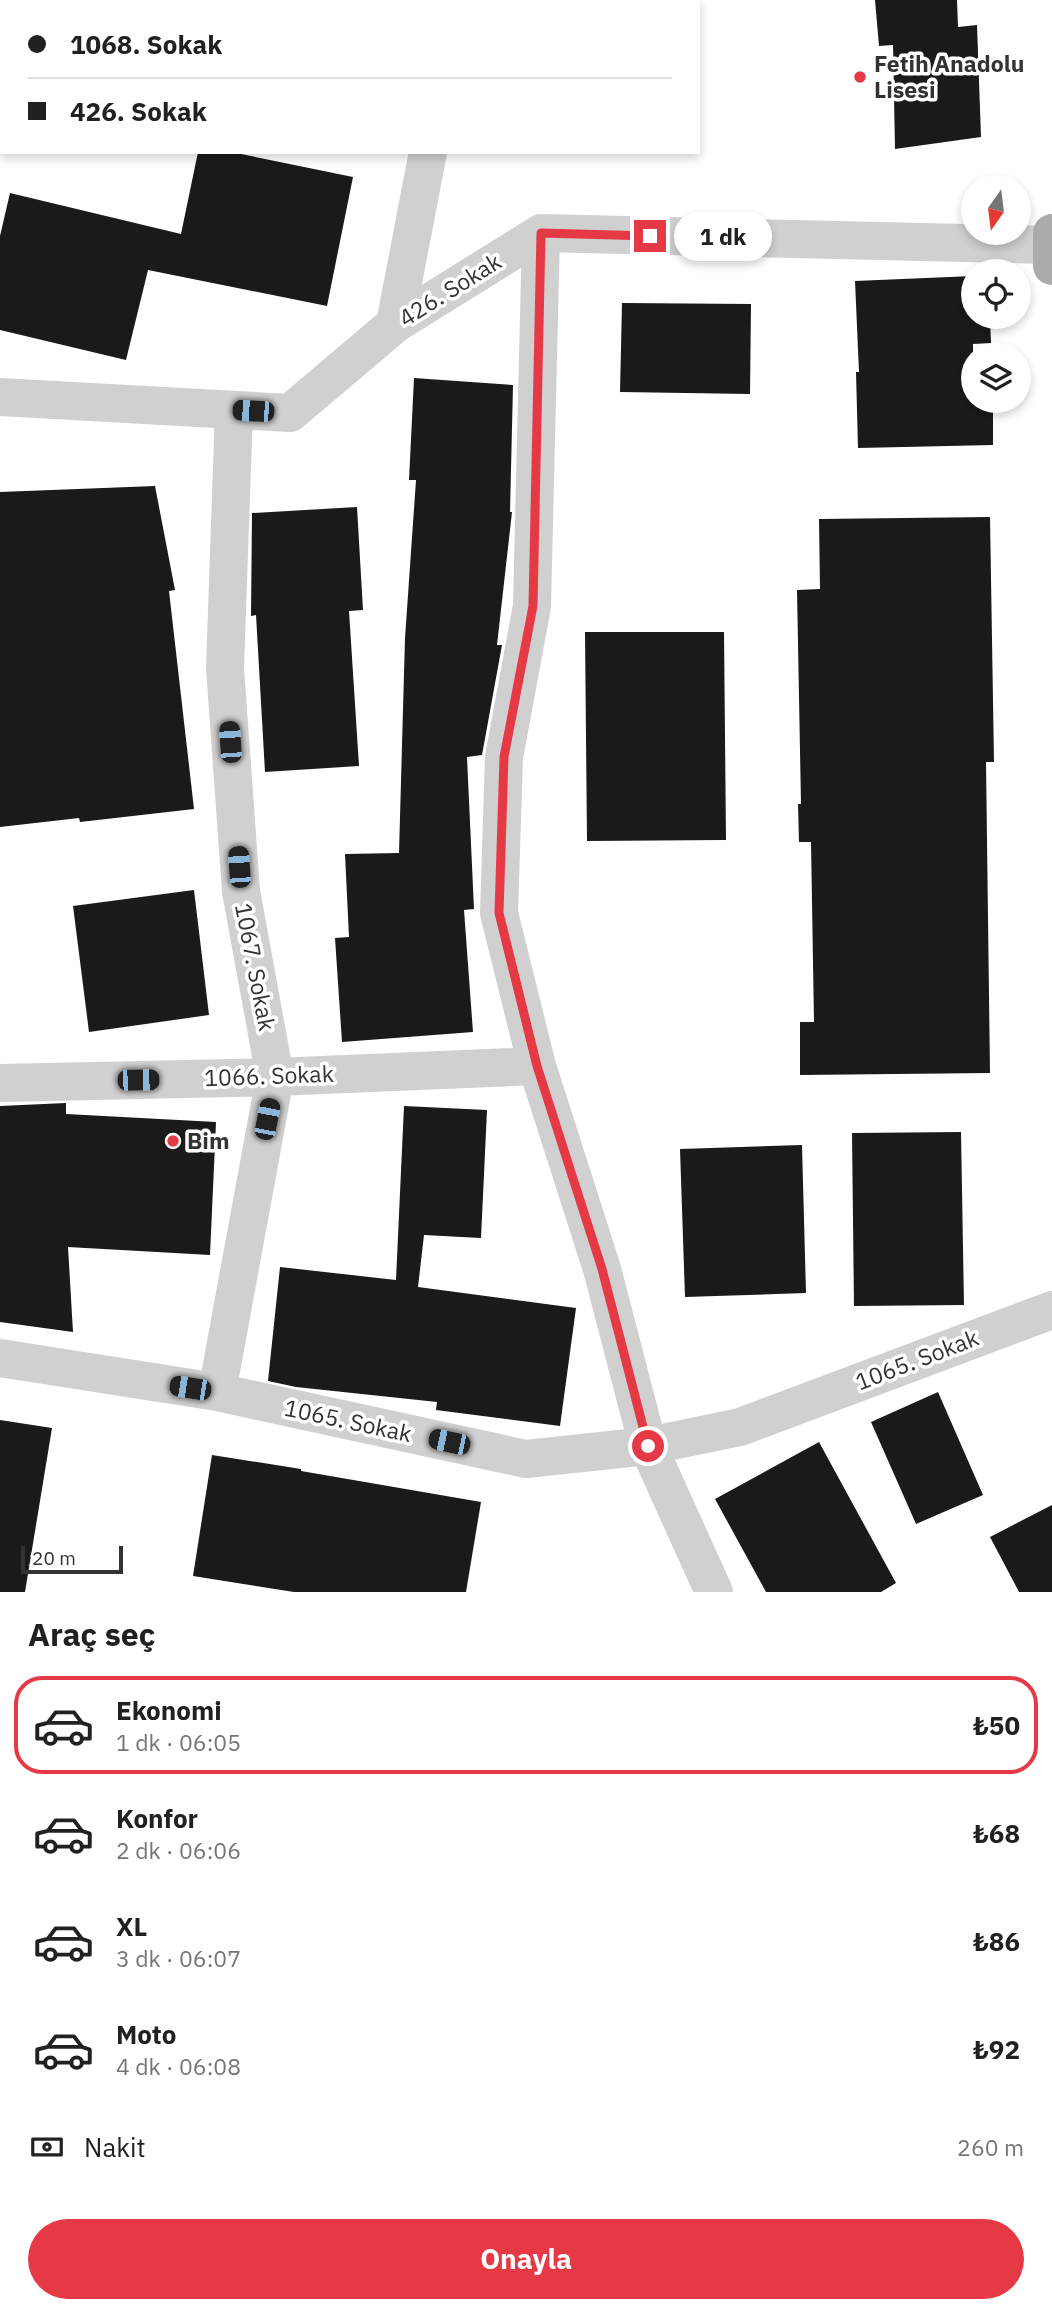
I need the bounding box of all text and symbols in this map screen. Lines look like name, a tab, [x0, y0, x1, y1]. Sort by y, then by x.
text: 1068. Sokak	[70, 27, 222, 61]
place label: Fetih Anadolu Lisesi	[874, 48, 1024, 104]
marker: Fetih Anadolu Lisesi	[852, 69, 868, 85]
text: 426. Sokak	[70, 94, 207, 128]
north arrow	[961, 175, 1031, 245]
map controls	[961, 175, 1031, 413]
callout: 1 dk	[674, 212, 772, 260]
route end	[634, 220, 666, 252]
text: 1 dk	[700, 221, 746, 251]
street label: 426. Sokak	[392, 246, 506, 333]
button: locate	[961, 259, 1031, 329]
button: layers	[961, 343, 1031, 413]
car	[232, 399, 275, 423]
car	[219, 720, 242, 764]
car	[228, 845, 251, 889]
street label: 1067. Sokak	[229, 900, 283, 1033]
street label: 1066. Sokak	[204, 1058, 334, 1092]
car	[117, 1069, 160, 1091]
car	[253, 1096, 282, 1142]
place label: Bim	[187, 1125, 229, 1155]
marker: Bim	[165, 1133, 181, 1149]
street label: 1065. Sokak	[851, 1322, 982, 1396]
car	[168, 1374, 213, 1402]
street label: 1065. Sokak	[282, 1392, 415, 1448]
car	[427, 1427, 472, 1457]
route start	[632, 1430, 664, 1462]
scale bar	[21, 1543, 122, 1575]
text: 20 m	[32, 1546, 76, 1570]
text: Araç seç	[28, 1613, 155, 1655]
text: Ekonomi	[116, 1693, 222, 1727]
icon: car	[32, 1694, 95, 1757]
text: ₺50	[973, 1708, 1020, 1742]
text: 1 dk · 06:05	[116, 1727, 241, 1757]
text: Konfor	[116, 1801, 198, 1835]
icon: car	[32, 1802, 95, 1865]
text: ₺68	[973, 1816, 1020, 1850]
text: 2 dk · 06:06	[116, 1835, 241, 1865]
text: XL	[116, 1909, 147, 1943]
icon: car	[32, 1910, 95, 1973]
text: ₺86	[973, 1924, 1020, 1958]
text: 3 dk · 06:07	[116, 1943, 241, 1973]
text: Moto	[116, 2017, 176, 2051]
icon: car	[32, 2018, 95, 2081]
text: ₺92	[973, 2032, 1020, 2066]
text: 4 dk · 06:08	[116, 2051, 241, 2081]
icon: cash	[28, 2128, 66, 2166]
text: Nakit	[84, 2130, 146, 2164]
text: 260 m	[957, 2132, 1024, 2162]
button: Onayla	[28, 2219, 1024, 2299]

